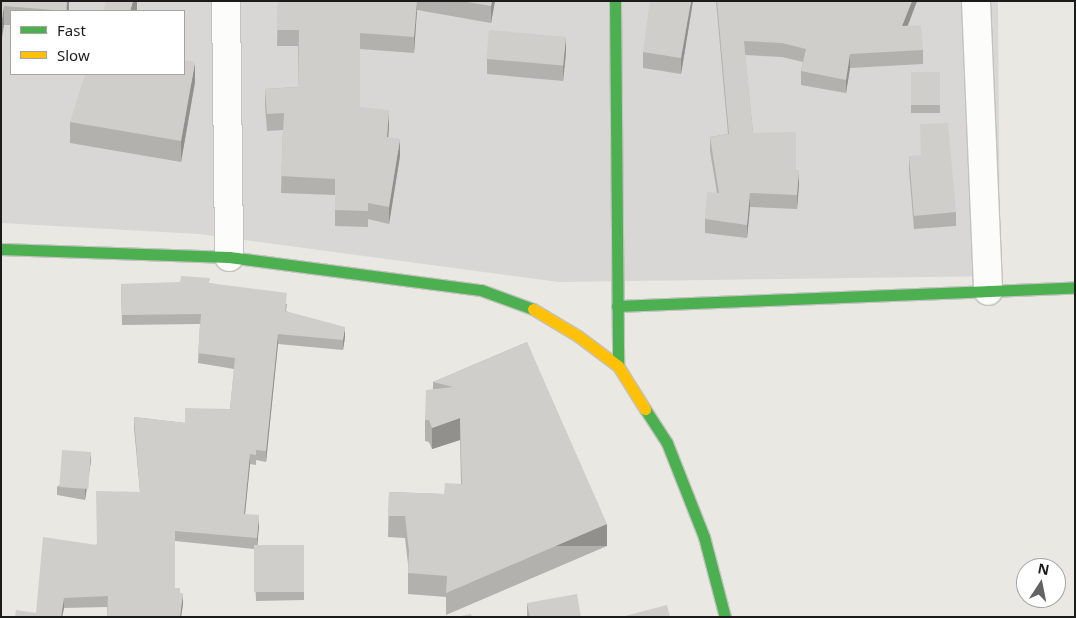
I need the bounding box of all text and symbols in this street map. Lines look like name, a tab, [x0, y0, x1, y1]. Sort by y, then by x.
legend	[10, 10, 185, 75]
text: Fast	[57, 20, 86, 40]
text: Slow	[57, 45, 90, 65]
north arrow	[1016, 558, 1066, 608]
text: N	[1036, 558, 1051, 579]

